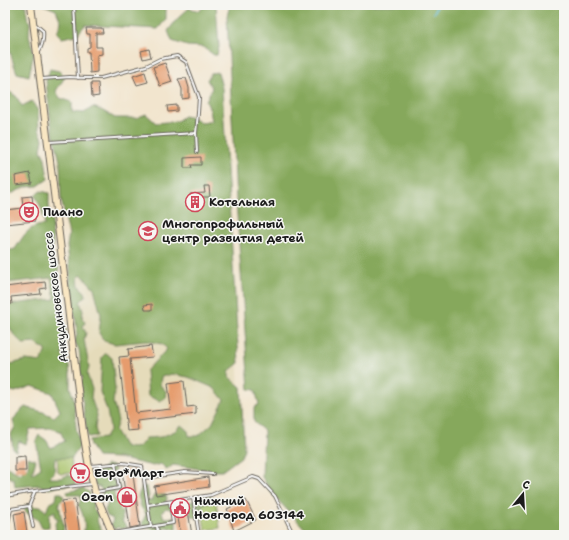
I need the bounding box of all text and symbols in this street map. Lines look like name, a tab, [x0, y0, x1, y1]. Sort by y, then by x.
building icon: Котельная	[184, 191, 206, 213]
place label: Котельная	[209, 194, 275, 210]
theatre icon: Пиано	[18, 201, 40, 223]
place label: Пиано	[43, 204, 83, 220]
place label: Многопрофильный центр развития детей	[162, 216, 305, 246]
school or university icon: Многопрофильный центр развития детей	[137, 220, 159, 242]
street label: Анкудиновское шоссе	[40, 231, 72, 363]
supermarket icon: Евро*Март	[69, 462, 91, 484]
place label: Евро*Март	[94, 465, 165, 481]
north arrow	[503, 474, 543, 514]
text: С	[520, 477, 532, 493]
shop icon: Ozon	[116, 486, 138, 508]
place label: Ozon	[81, 489, 113, 505]
place label: Нижний Новгород 603144	[194, 493, 305, 523]
public building icon: Нижний Новгород 603144	[169, 497, 191, 519]

